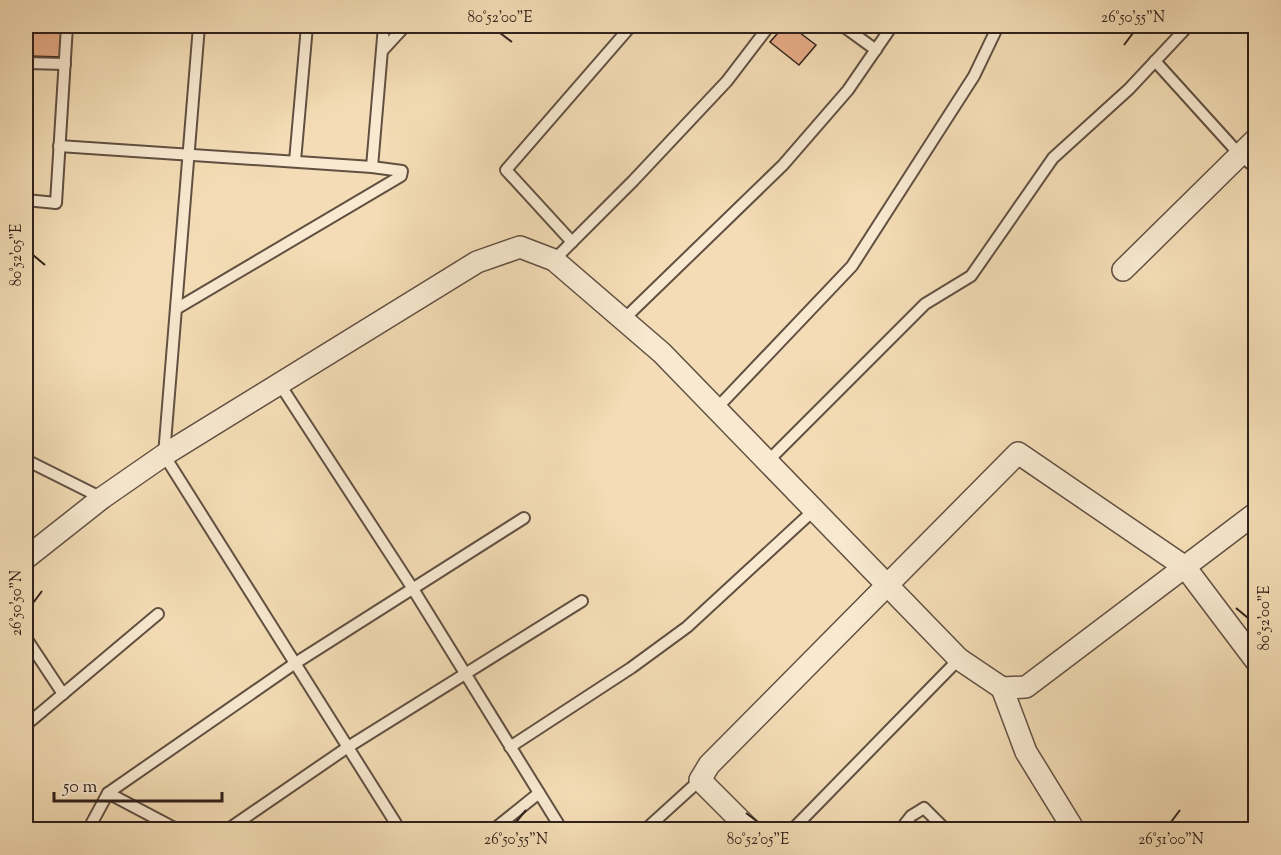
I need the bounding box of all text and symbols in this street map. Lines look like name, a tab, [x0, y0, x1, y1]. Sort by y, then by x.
text: 80°52'00"E	[468, 8, 532, 29]
text: 26°50'55"N	[1101, 8, 1165, 29]
text: 80°52'05"E	[7, 224, 28, 286]
text: 26°50'50"N	[7, 570, 28, 636]
text: 80°52'00"E	[1255, 586, 1276, 650]
scale bar	[54, 765, 222, 803]
text: 50 m	[62, 775, 98, 801]
text: 26°50'55"N	[484, 830, 548, 851]
text: 80°52'05"E	[727, 830, 789, 851]
text: 26°51'00"N	[1138, 830, 1204, 851]

